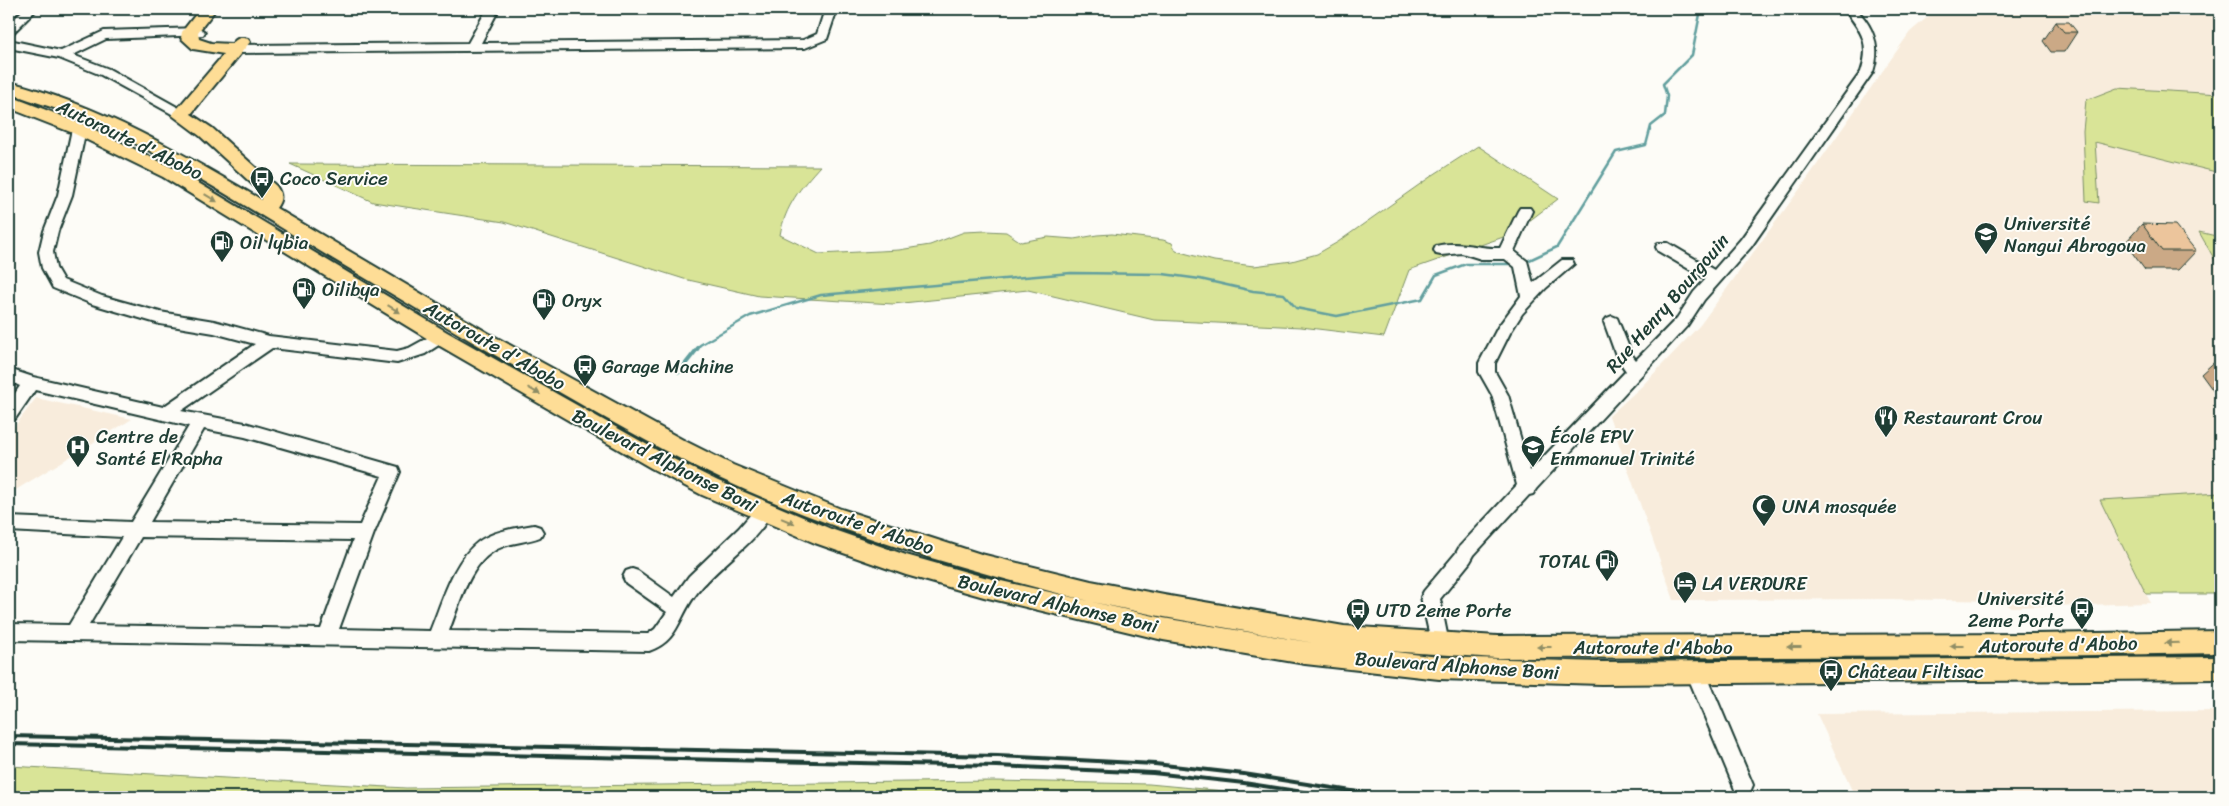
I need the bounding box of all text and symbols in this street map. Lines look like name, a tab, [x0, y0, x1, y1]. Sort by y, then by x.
street label: Autoroute d'Abobo	[50, 89, 209, 189]
place label: Coco Service	[280, 162, 388, 195]
bus stop icon: Coco Service	[249, 165, 275, 199]
one-way arrow	[204, 193, 217, 202]
place label: Université Nangui Abrogoua	[2004, 207, 2146, 262]
school or university icon: Université Nangui Abrogoua	[1973, 221, 1999, 255]
place label: Oil lybia	[240, 226, 309, 259]
street label: Rue Henry Bourgouin	[1597, 226, 1738, 381]
fuel station icon: Oil lybia	[209, 229, 235, 263]
place label: Oilibya	[322, 273, 380, 306]
fuel station icon: Oilibya	[291, 276, 317, 310]
place label: Oryx	[562, 284, 602, 317]
fuel station icon: Oryx	[531, 287, 557, 321]
street label: Autoroute d'Abobo	[417, 291, 572, 400]
one-way arrow	[388, 305, 401, 314]
place label: Garage Machine	[602, 350, 734, 383]
bus stop icon: Garage Machine	[572, 353, 598, 387]
one-way arrow	[528, 387, 541, 396]
street label: Boulevard Alphonse Boni	[566, 399, 764, 522]
place label: Restaurant Crou	[1904, 401, 2042, 434]
restaurant icon: Restaurant Crou	[1873, 404, 1899, 438]
place label: Centre de Santé El Rapha	[96, 420, 223, 475]
place label: École EPV Emmanuel Trinité	[1550, 420, 1695, 475]
hospital icon: Centre de Santé El Rapha	[65, 434, 91, 468]
school or university icon: École EPV Emmanuel Trinité	[1520, 434, 1546, 468]
street label: Autoroute d'Abobo	[776, 481, 939, 564]
place label: UNA mosquée	[1782, 490, 1896, 523]
mosque icon: UNA mosquée	[1751, 493, 1777, 527]
one-way arrow	[781, 518, 795, 526]
place label: TOTAL	[1538, 545, 1590, 578]
fuel station icon: TOTAL	[1594, 548, 1620, 582]
street label: Boulevard Alphonse Boni	[954, 564, 1162, 643]
place label: LA VERDURE	[1702, 567, 1808, 600]
hotel icon: LA VERDURE	[1672, 570, 1698, 604]
place label: Université 2eme Porte	[1968, 582, 2064, 637]
place label: UTD 2eme Porte	[1376, 594, 1512, 627]
bus stop icon: Université 2eme Porte	[2069, 596, 2095, 630]
bus stop icon: UTD 2eme Porte	[1345, 597, 1371, 631]
street label: Autoroute d'Abobo	[1977, 627, 2138, 662]
street label: Autoroute d'Abobo	[1572, 631, 1733, 664]
one-way arrow	[2163, 639, 2179, 647]
street label: Boulevard Alphonse Boni	[1354, 642, 1561, 689]
one-way arrow	[1948, 642, 1964, 650]
one-way arrow	[1536, 643, 1552, 651]
one-way arrow	[1786, 643, 1802, 651]
place label: Château Filtisac	[1848, 655, 1984, 688]
bus stop icon: Château Filtisac	[1818, 658, 1844, 692]

